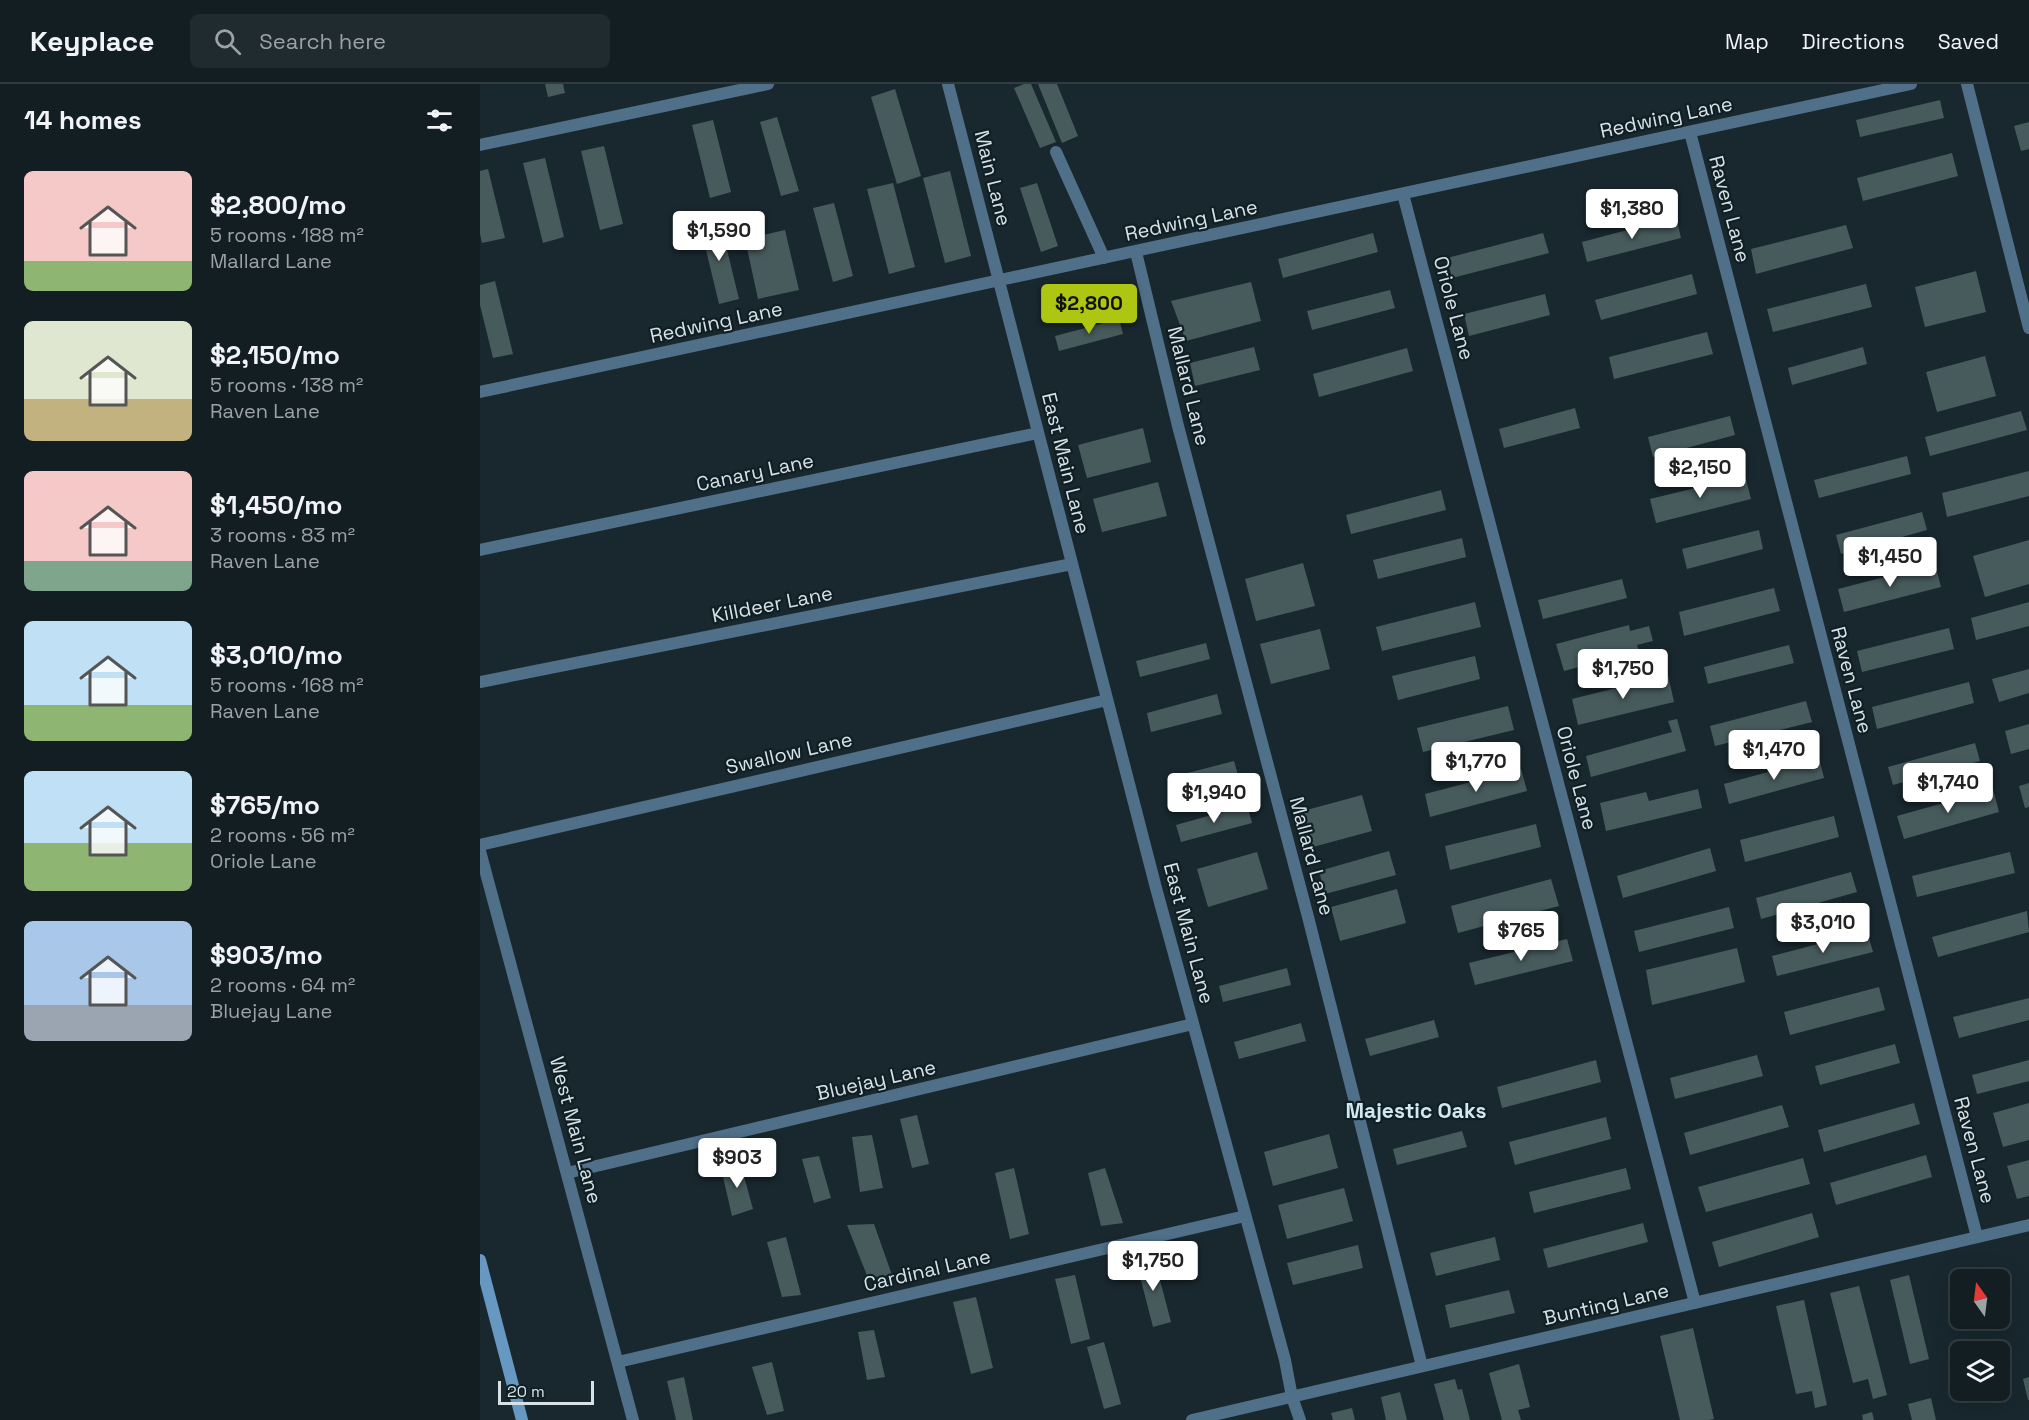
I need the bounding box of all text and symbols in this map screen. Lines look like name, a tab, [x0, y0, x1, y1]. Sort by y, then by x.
search box	[190, 14, 610, 68]
text: Keyplace	[30, 23, 154, 59]
icon: search	[211, 25, 244, 58]
text: Search here	[259, 27, 386, 55]
text: Map	[1725, 28, 1769, 55]
text: Directions	[1802, 28, 1905, 55]
text: Saved	[1938, 28, 1999, 55]
street label: Redwing Lane	[1597, 90, 1735, 144]
text: 14 homes	[24, 103, 142, 137]
icon: filters	[423, 104, 456, 137]
street label: Main Lane	[969, 127, 1017, 229]
street label: Raven Lane	[1703, 153, 1757, 265]
text: $2,800/mo	[210, 188, 346, 222]
pin: $1,380	[1583, 189, 1681, 240]
street label: Redwing Lane	[1122, 193, 1260, 247]
icon: home	[72, 195, 144, 267]
text: $1,380	[1600, 195, 1664, 221]
pin: $1,590	[670, 211, 768, 262]
text: $1,590	[687, 217, 751, 243]
text: 5 rooms · 188 m²	[210, 222, 364, 248]
text: Mallard Lane	[210, 248, 332, 274]
street label: Oriole Lane	[1428, 253, 1480, 363]
pin: $2,800	[1040, 284, 1138, 335]
text: $2,800	[1055, 290, 1123, 316]
street label: Redwing Lane	[647, 295, 785, 349]
street label: Mallard Lane	[1162, 324, 1216, 448]
text: $2,150/mo	[210, 338, 340, 372]
icon: home	[72, 345, 144, 417]
text: 5 rooms · 138 m²	[210, 372, 363, 398]
street label: East Main Lane	[1036, 390, 1096, 536]
text: Raven Lane	[210, 398, 320, 424]
street label: Canary Lane	[694, 447, 816, 497]
pin: $2,150	[1651, 448, 1749, 499]
text: $2,150	[1669, 454, 1731, 480]
text: $1,450/mo	[210, 488, 342, 522]
icon: home	[72, 495, 144, 567]
text: 3 rooms · 83 m²	[210, 522, 355, 548]
pin: $1,450	[1841, 537, 1939, 588]
text: $1,450	[1858, 543, 1922, 569]
text: Raven Lane	[210, 548, 320, 574]
street label: Killdeer Lane	[709, 580, 835, 628]
street label: Raven Lane	[1825, 624, 1879, 736]
text: $3,010/mo	[210, 638, 343, 672]
icon: home	[72, 645, 144, 717]
pin: $1,750	[1574, 649, 1672, 700]
text: $1,750	[1592, 655, 1654, 681]
text: 5 rooms · 168 m²	[210, 672, 364, 698]
text: Raven Lane	[210, 698, 320, 724]
street label: Oriole Lane	[1551, 723, 1603, 833]
street label: Swallow Lane	[723, 726, 855, 780]
pin: $1,470	[1725, 730, 1823, 781]
text: $1,470	[1743, 736, 1805, 762]
pin: $1,770	[1427, 742, 1525, 793]
text: $1,770	[1445, 748, 1507, 774]
pin: $1,740	[1899, 763, 1997, 814]
text: $1,740	[1917, 769, 1979, 795]
pin: $1,940	[1165, 773, 1263, 824]
text: $1,940	[1181, 779, 1247, 805]
text: $765/mo	[210, 788, 320, 822]
street label: Mallard Lane	[1284, 794, 1340, 918]
icon: home	[72, 795, 144, 867]
text: 2 rooms · 56 m²	[210, 822, 355, 848]
text: Oriole Lane	[210, 848, 317, 874]
street label: East Main Lane	[1158, 860, 1220, 1006]
pin: $3,010	[1774, 903, 1872, 954]
text: $3,010	[1791, 909, 1855, 935]
pin: $765	[1485, 911, 1557, 962]
text: $765	[1497, 917, 1545, 943]
text: $903/mo	[210, 938, 323, 972]
icon: home	[72, 945, 144, 1017]
text: 2 rooms · 64 m²	[210, 972, 355, 998]
text: Bluejay Lane	[210, 998, 332, 1024]
street label: West Main Lane	[544, 1054, 608, 1206]
street label: Bluejay Lane	[813, 1054, 939, 1106]
street label: Raven Lane	[1948, 1094, 2002, 1206]
district label: Majestic Oaks	[1346, 1097, 1486, 1124]
pin: $903	[701, 1138, 773, 1189]
text: $903	[712, 1144, 762, 1170]
pin: $1,750	[1104, 1241, 1202, 1292]
street label: Cardinal Lane	[861, 1243, 993, 1297]
text: $1,750	[1122, 1247, 1184, 1273]
north arrow	[1950, 1269, 2010, 1329]
map controls	[1950, 1269, 2010, 1401]
street label: Bunting Lane	[1541, 1277, 1671, 1331]
button: layers	[1950, 1341, 2010, 1401]
scale bar	[498, 1378, 594, 1406]
text: 20 m	[507, 1381, 545, 1402]

